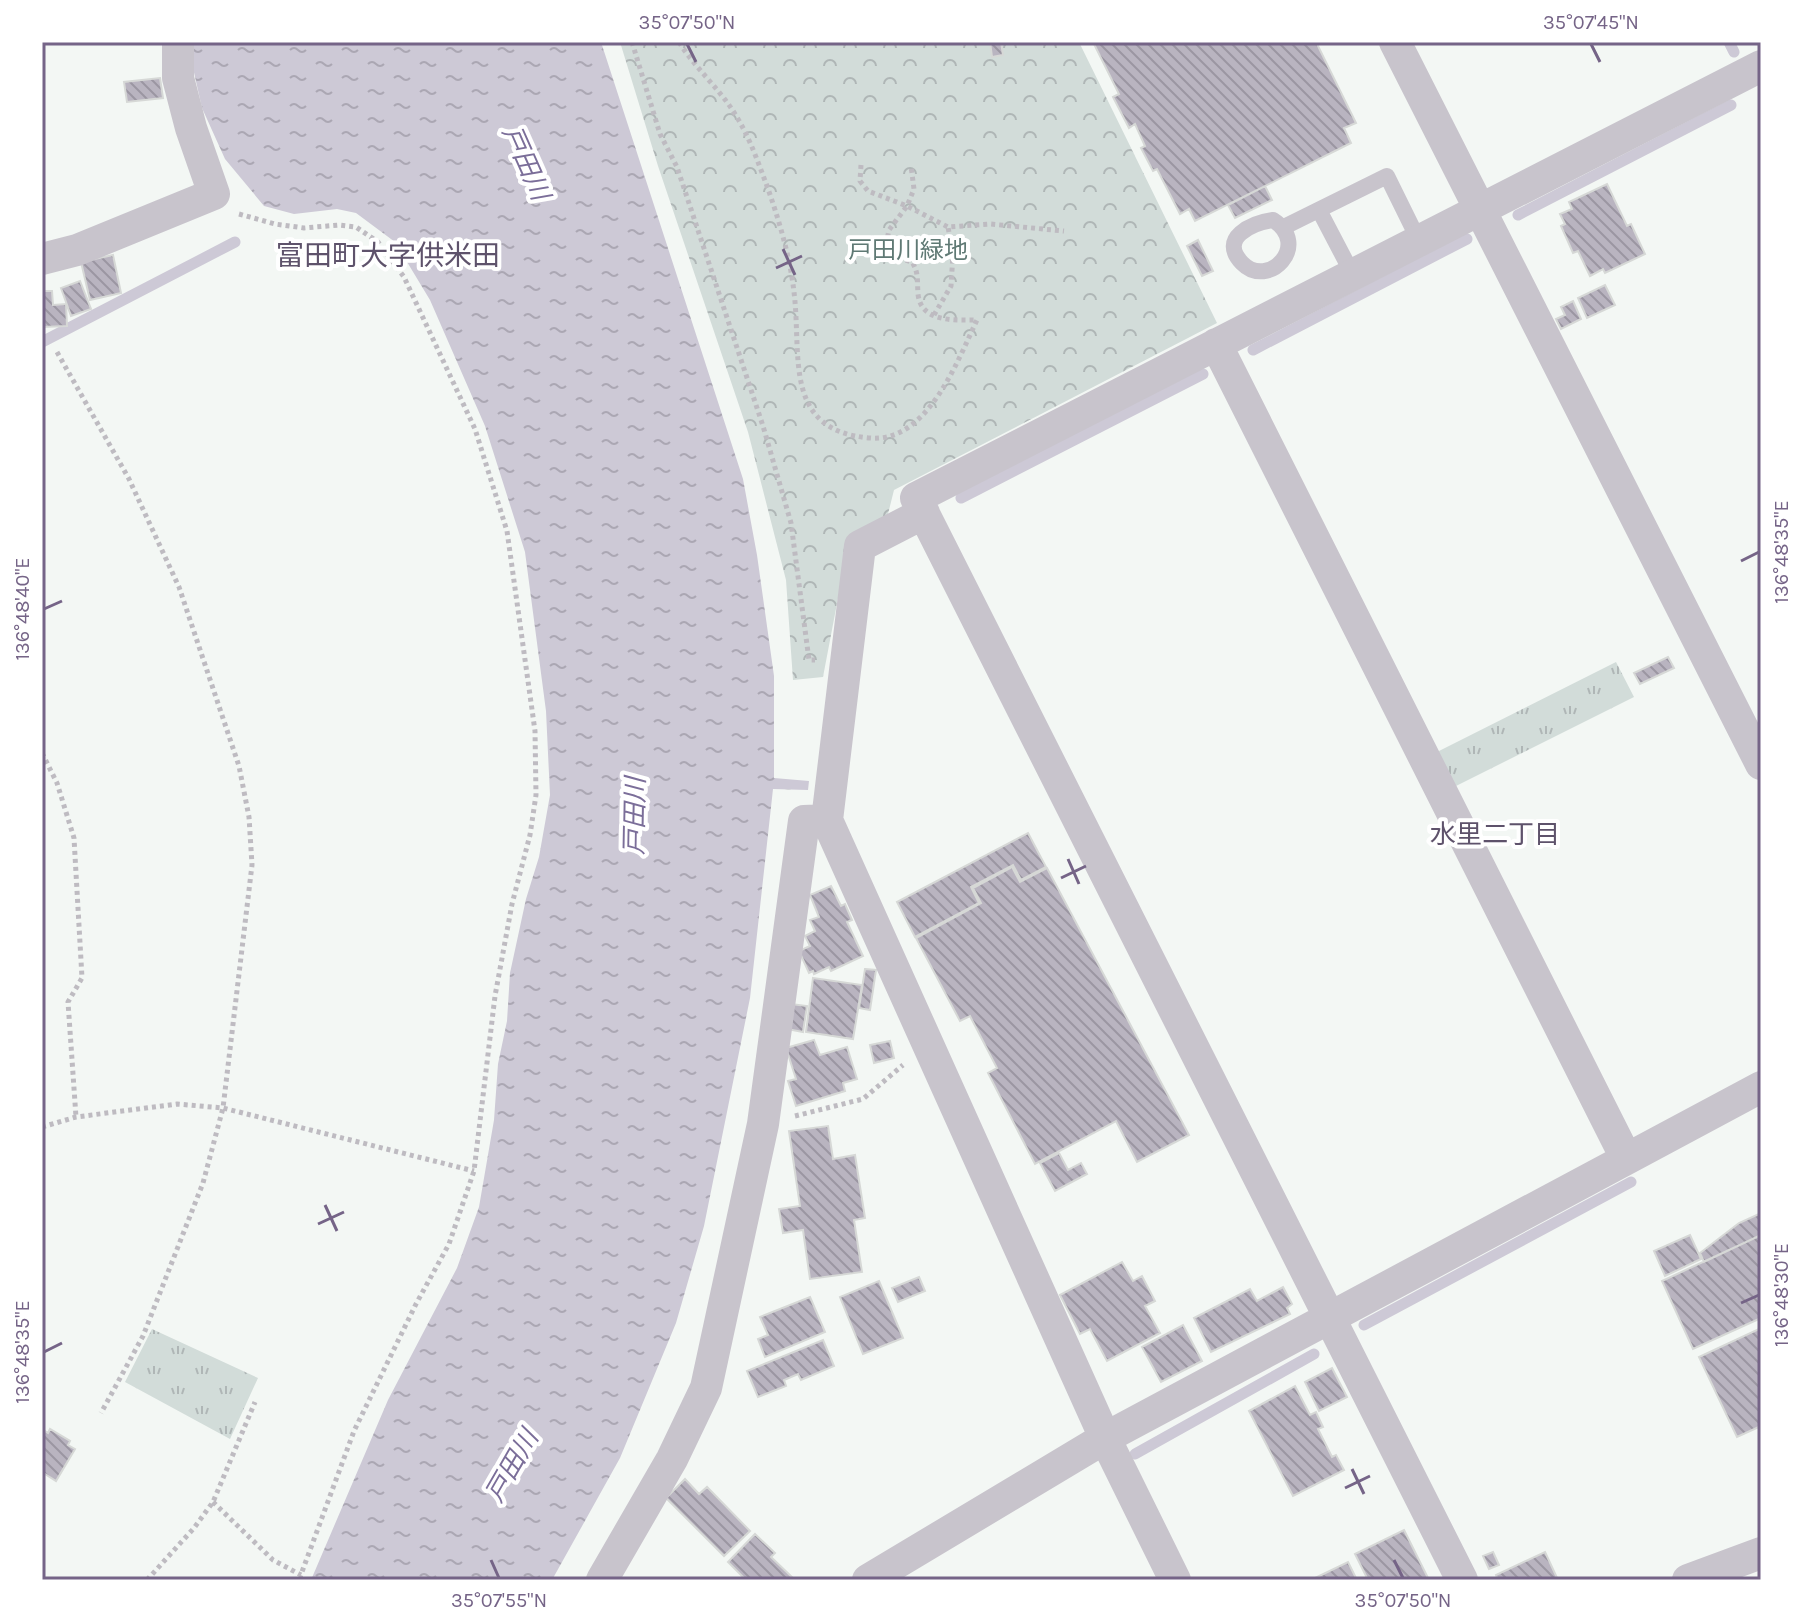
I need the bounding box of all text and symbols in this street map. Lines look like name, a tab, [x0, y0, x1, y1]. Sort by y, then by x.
text: 35°07'50"N	[639, 11, 735, 34]
text: 35°07'45"N	[1543, 11, 1639, 34]
water label: 戸田川	[496, 121, 557, 208]
park label: 戸田川緑地	[848, 236, 968, 264]
district label: 富田町大字供米田	[276, 239, 500, 272]
text: 136°48'35"E	[1770, 500, 1793, 604]
text: 136°48'40"E	[11, 557, 34, 661]
water label: 戸田川	[619, 774, 651, 855]
district label: 水里二丁目	[1430, 819, 1560, 850]
text: 136°48'30"E	[1770, 1243, 1793, 1347]
text: 136°48'35"E	[11, 1300, 34, 1404]
water label: 戸田川	[479, 1422, 546, 1508]
text: 35°07'55"N	[451, 1589, 547, 1612]
text: 35°07'50"N	[1355, 1589, 1451, 1612]

